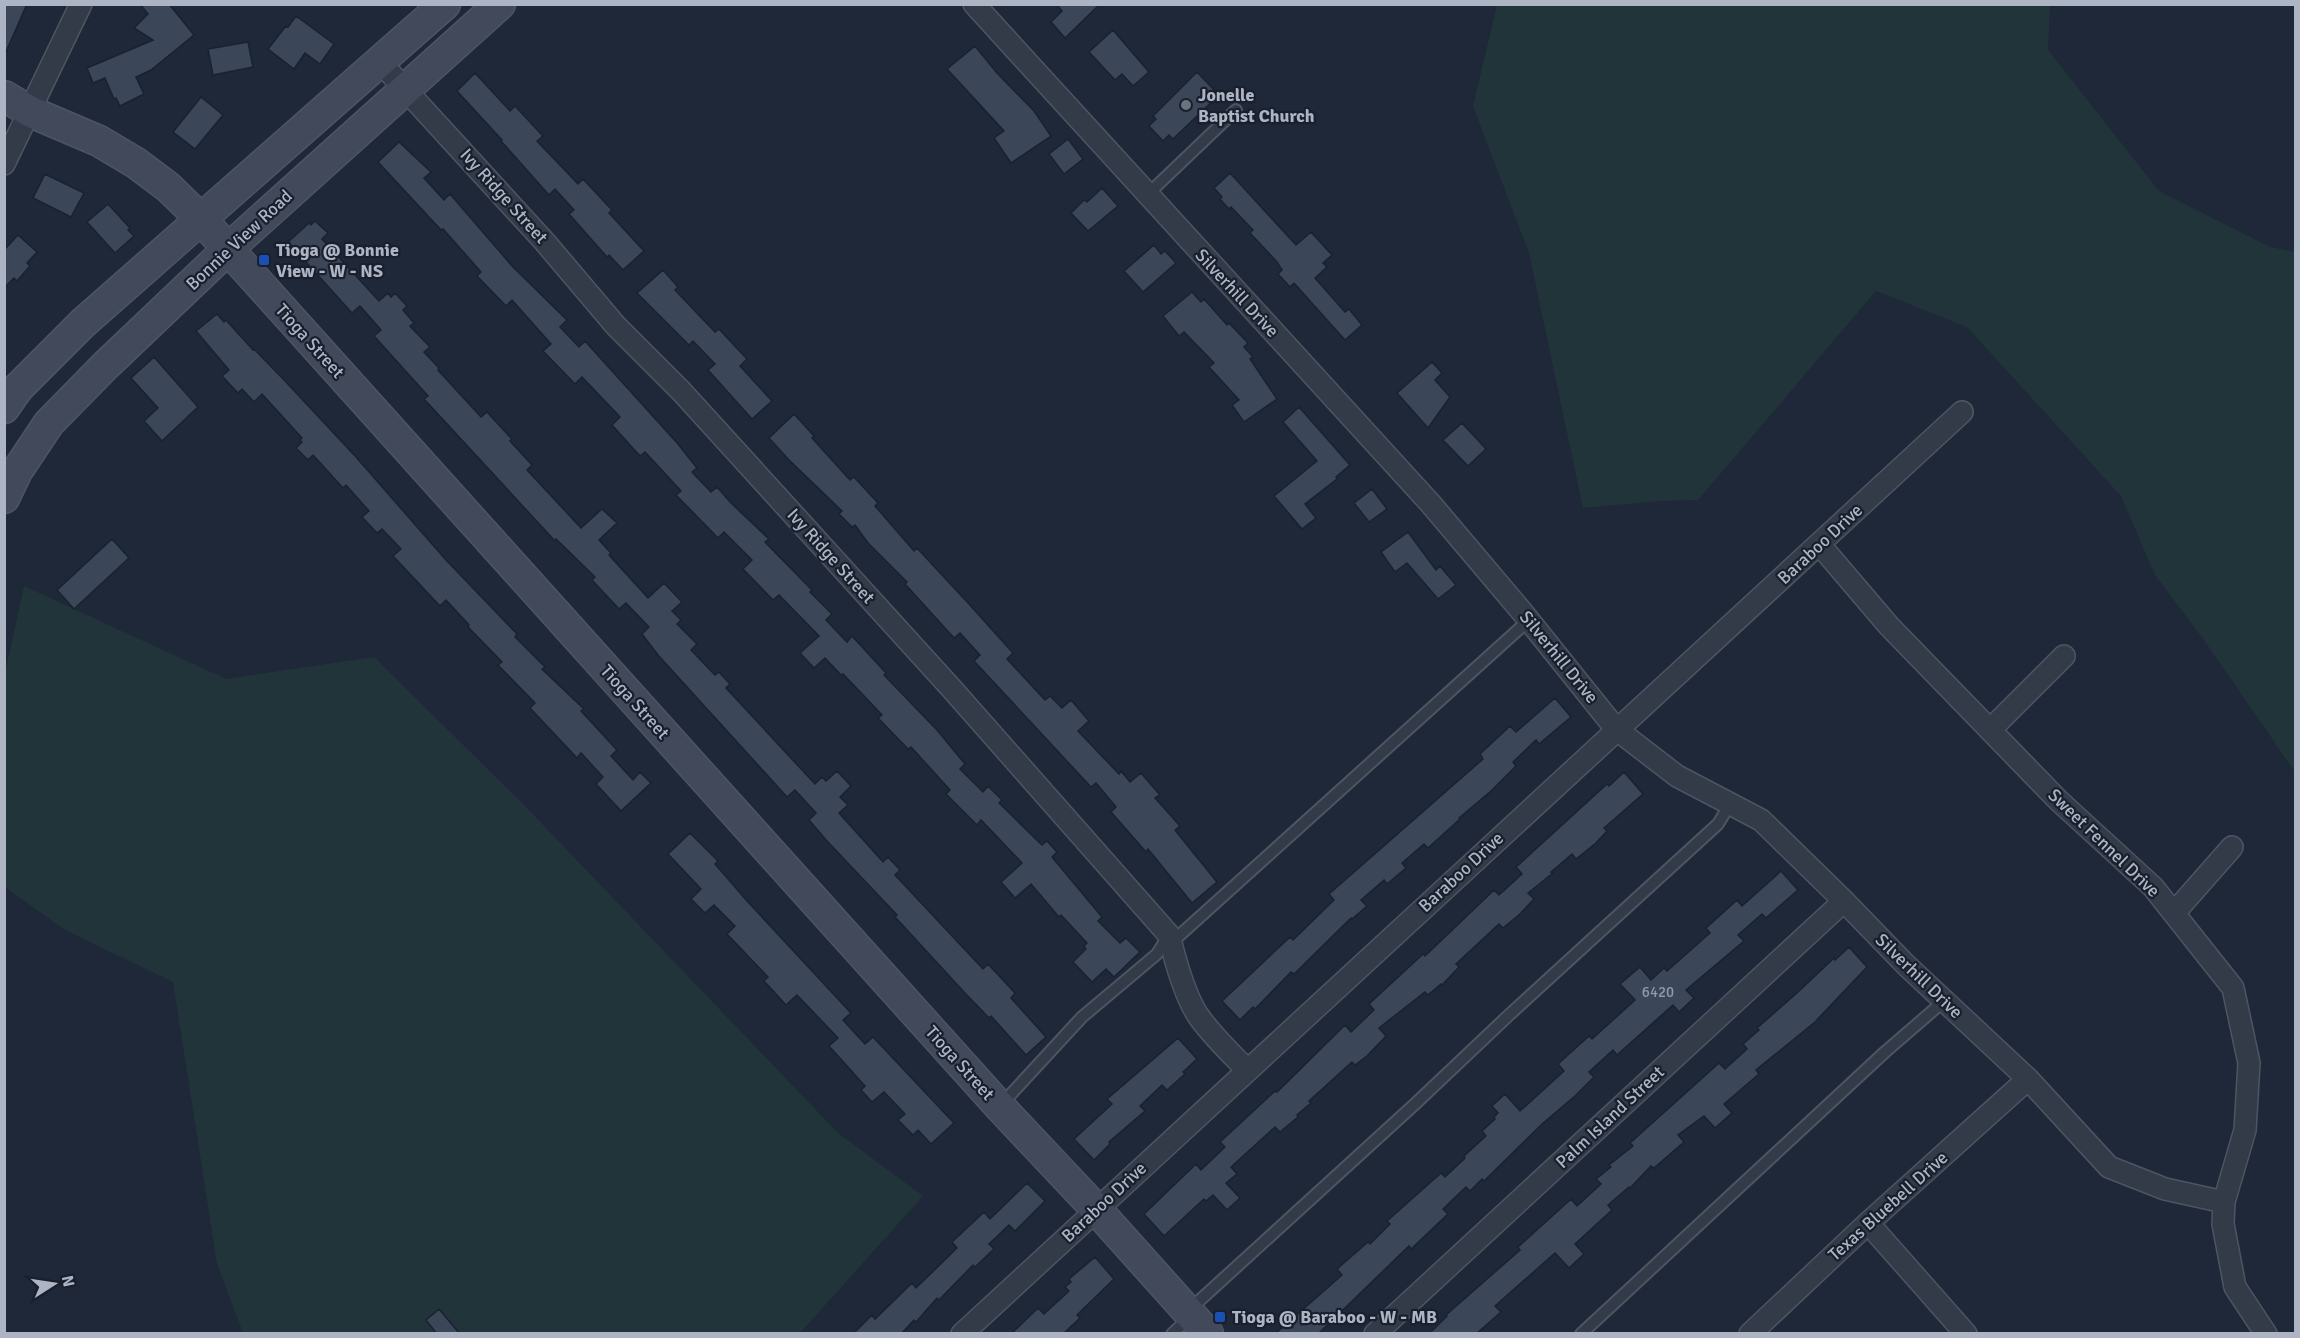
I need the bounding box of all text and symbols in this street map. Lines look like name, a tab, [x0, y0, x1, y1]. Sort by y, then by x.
place label: Jonelle Baptist Church	[1198, 84, 1315, 127]
marker: Jonelle Baptist Church	[1179, 98, 1193, 112]
street label: Ivy Ridge Street	[456, 144, 552, 248]
street label: Bonnie View Road	[181, 185, 297, 295]
place label: Tioga @ Bonnie View - W - NS	[276, 239, 399, 282]
street label: Silverhill Drive	[1190, 244, 1284, 342]
marker: Tioga @ Bonnie View - W - NS	[257, 253, 271, 267]
street label: Tioga Street	[271, 299, 349, 383]
street label: Baraboo Drive	[1773, 499, 1867, 589]
street label: Ivy Ridge Street	[783, 504, 879, 608]
street label: Silverhill Drive	[1515, 606, 1603, 708]
street label: Tioga Street	[596, 660, 674, 744]
street label: Sweet Fennel Drive	[2044, 784, 2164, 902]
street label: Baraboo Drive	[1414, 827, 1508, 917]
street label: Silverhill Drive	[1871, 929, 1967, 1023]
house number: 6420	[1642, 983, 1674, 1001]
street label: Tioga Street	[921, 1021, 999, 1105]
street label: Palm Island Street	[1551, 1061, 1669, 1173]
street label: Texas Bluebell Drive	[1824, 1147, 1952, 1265]
street label: Baraboo Drive	[1057, 1157, 1151, 1247]
north arrow	[24, 1254, 84, 1314]
text: N	[57, 1274, 79, 1289]
place label: Tioga @ Baraboo - W - MB	[1232, 1306, 1437, 1328]
marker: Tioga @ Baraboo - W - MB	[1213, 1310, 1227, 1324]

